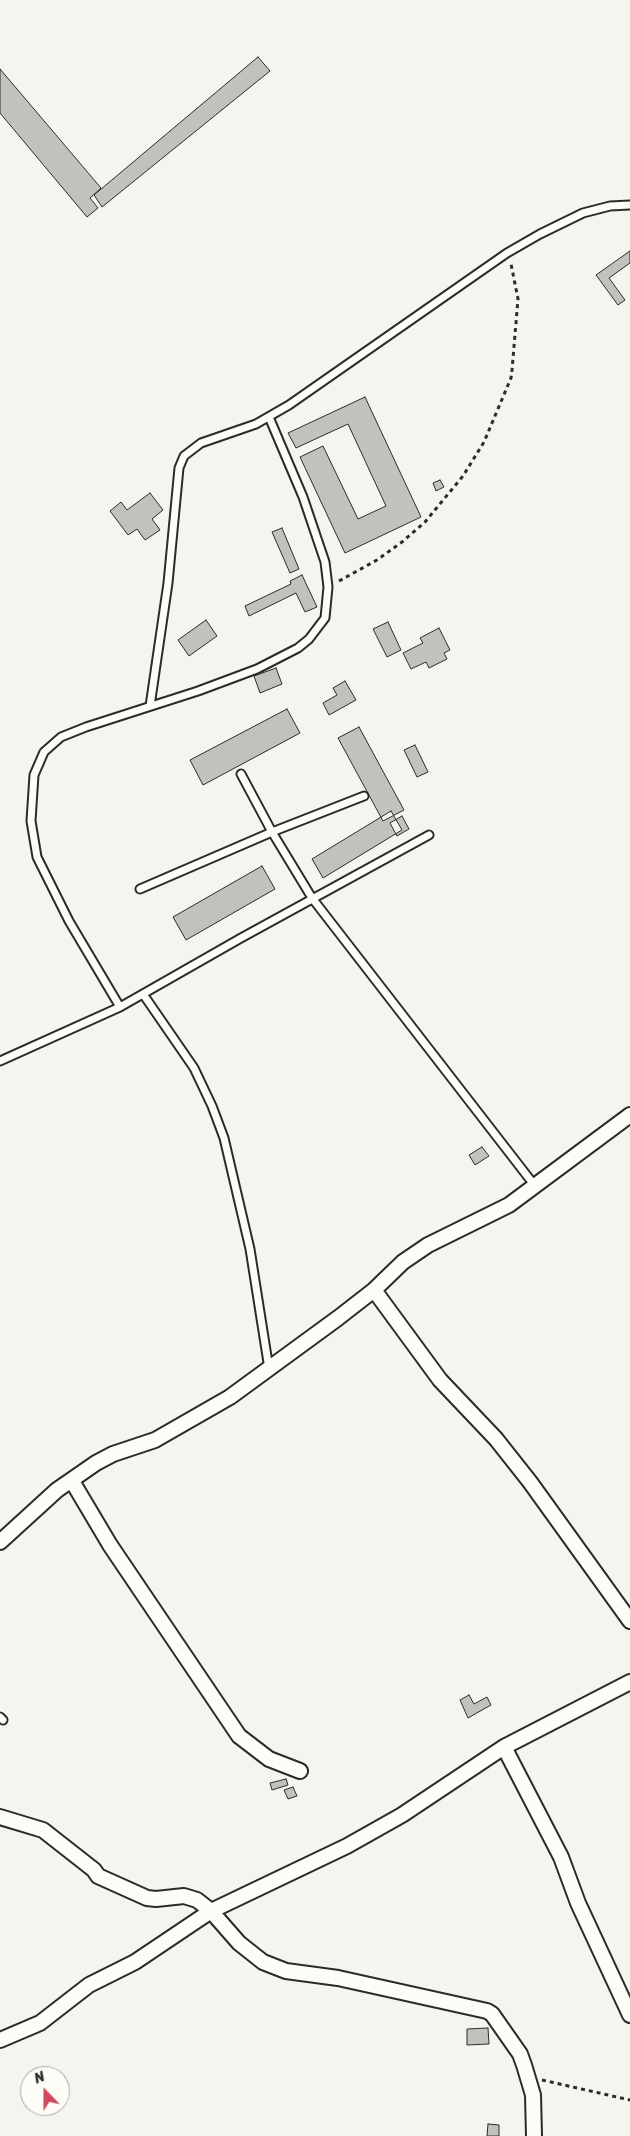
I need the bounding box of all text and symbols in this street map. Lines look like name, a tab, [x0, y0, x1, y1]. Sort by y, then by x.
text: N	[30, 2064, 49, 2091]
north arrow	[20, 2066, 70, 2116]

